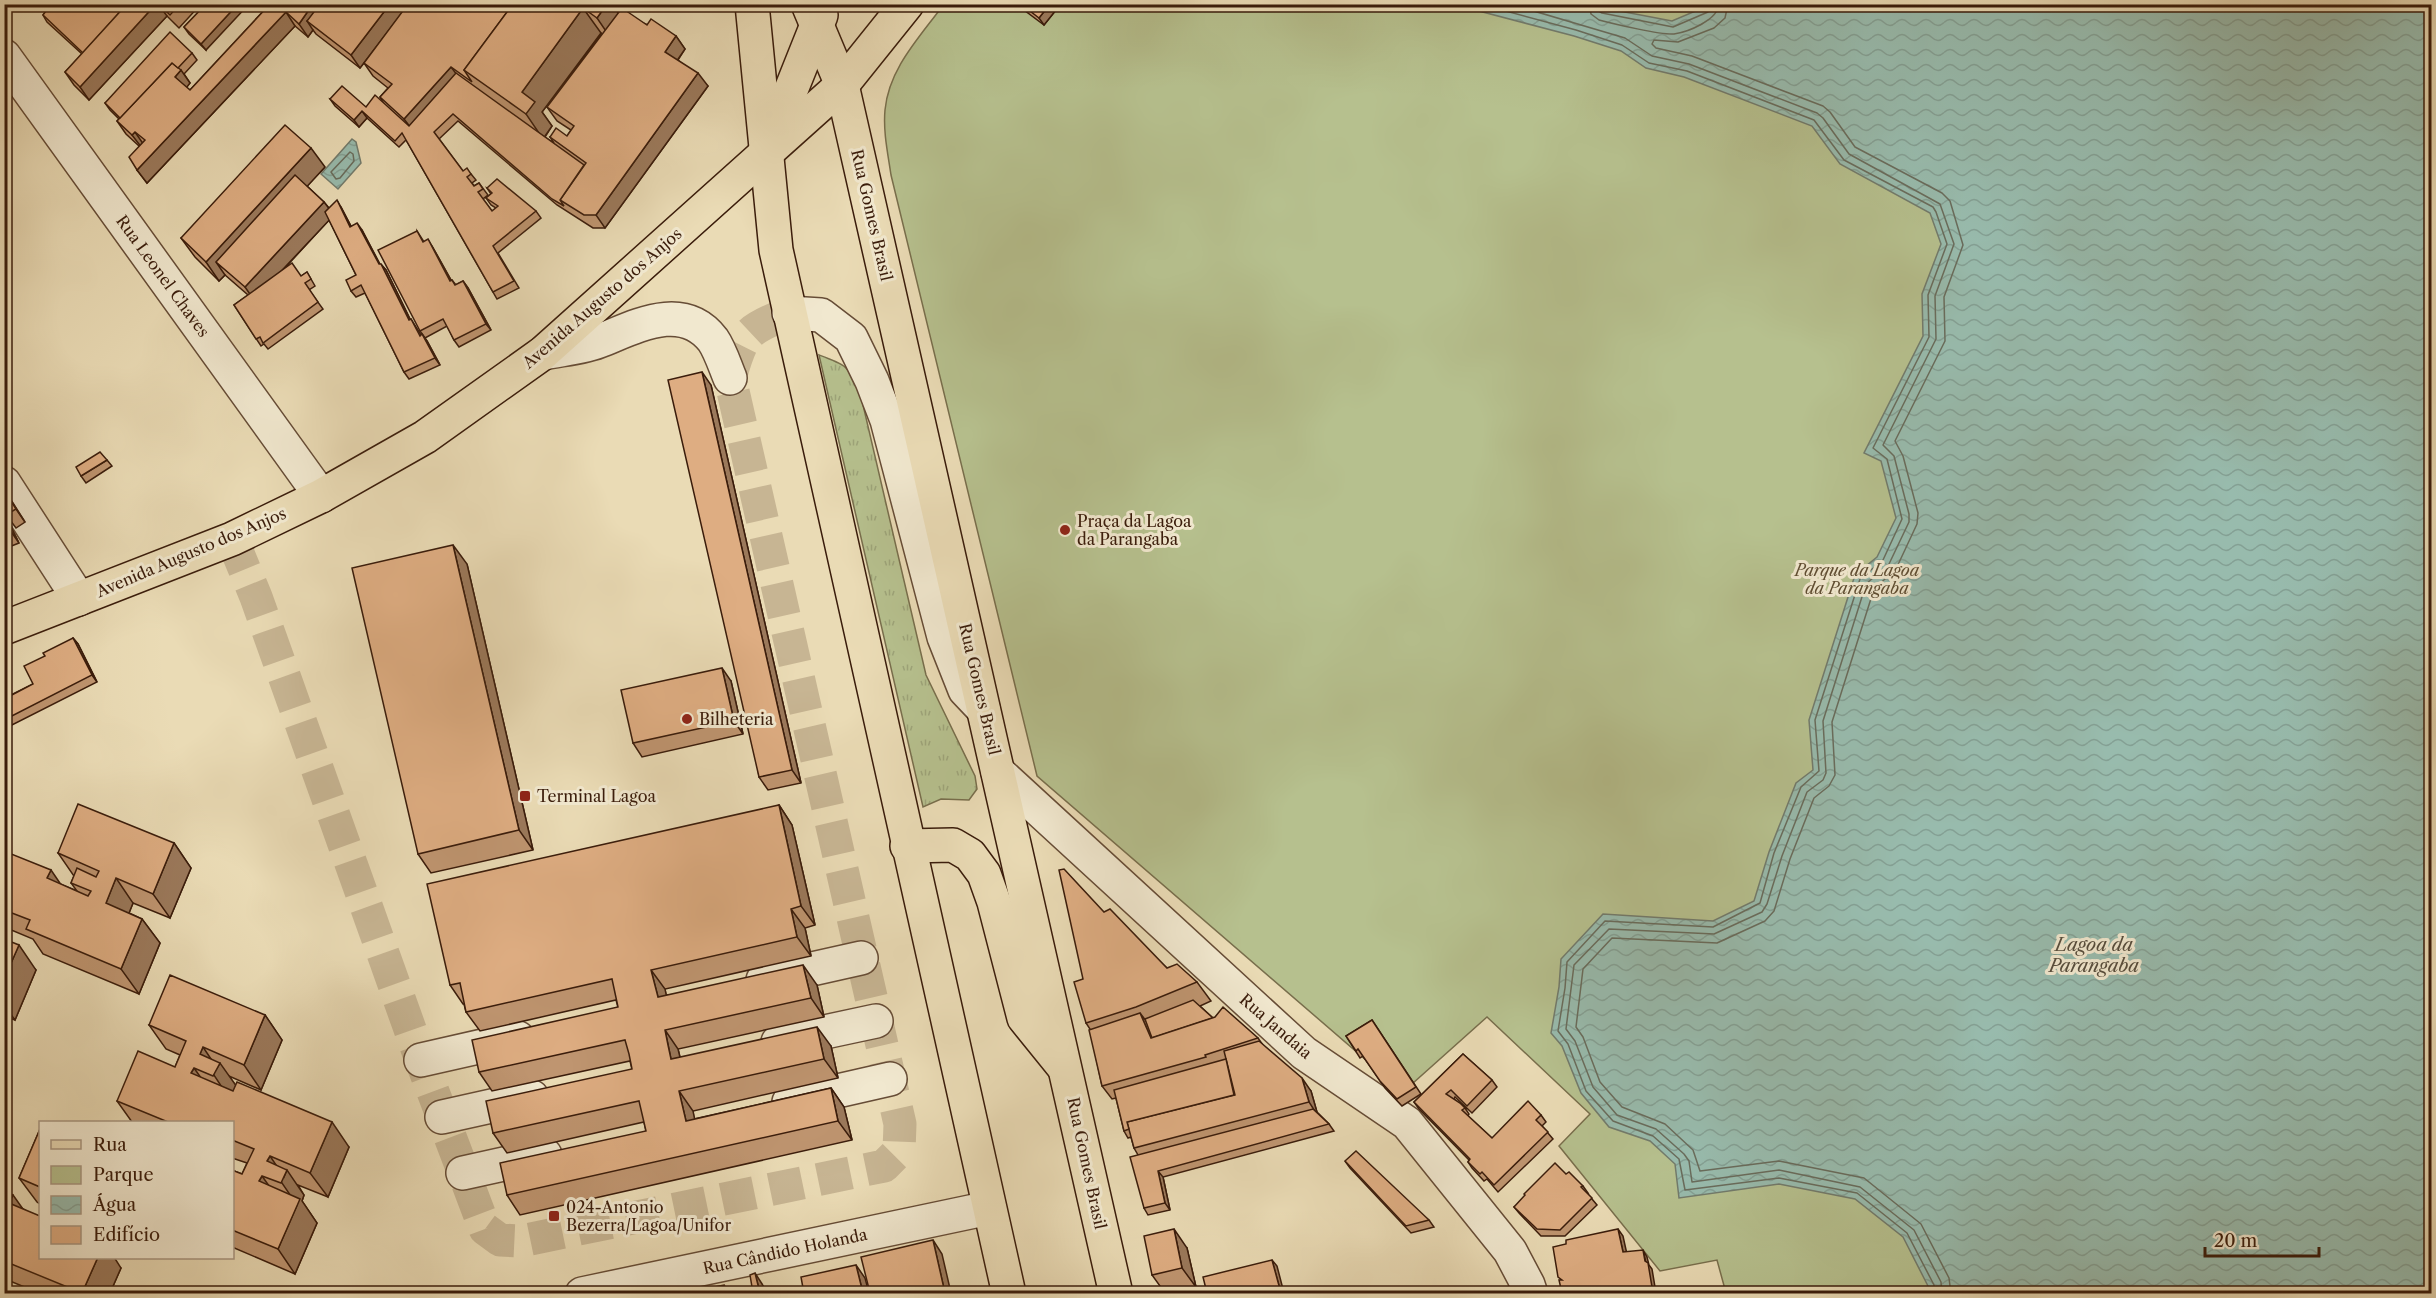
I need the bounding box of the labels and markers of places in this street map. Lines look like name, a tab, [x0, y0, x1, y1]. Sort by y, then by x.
place label: Praça da Lagoa da Parangaba	[1077, 511, 1192, 549]
marker: Praça da Lagoa da Parangaba	[1058, 523, 1072, 537]
place label: Bilheteria	[699, 709, 774, 729]
marker: Bilheteria	[680, 712, 694, 726]
place label: Terminal Lagoa	[537, 786, 656, 806]
marker: Terminal Lagoa	[518, 789, 532, 803]
place label: 024-Antonio Bezerra/Lagoa/Unifor	[566, 1197, 731, 1235]
marker: 024-Antonio Bezerra/Lagoa/Unifor	[547, 1209, 561, 1223]

